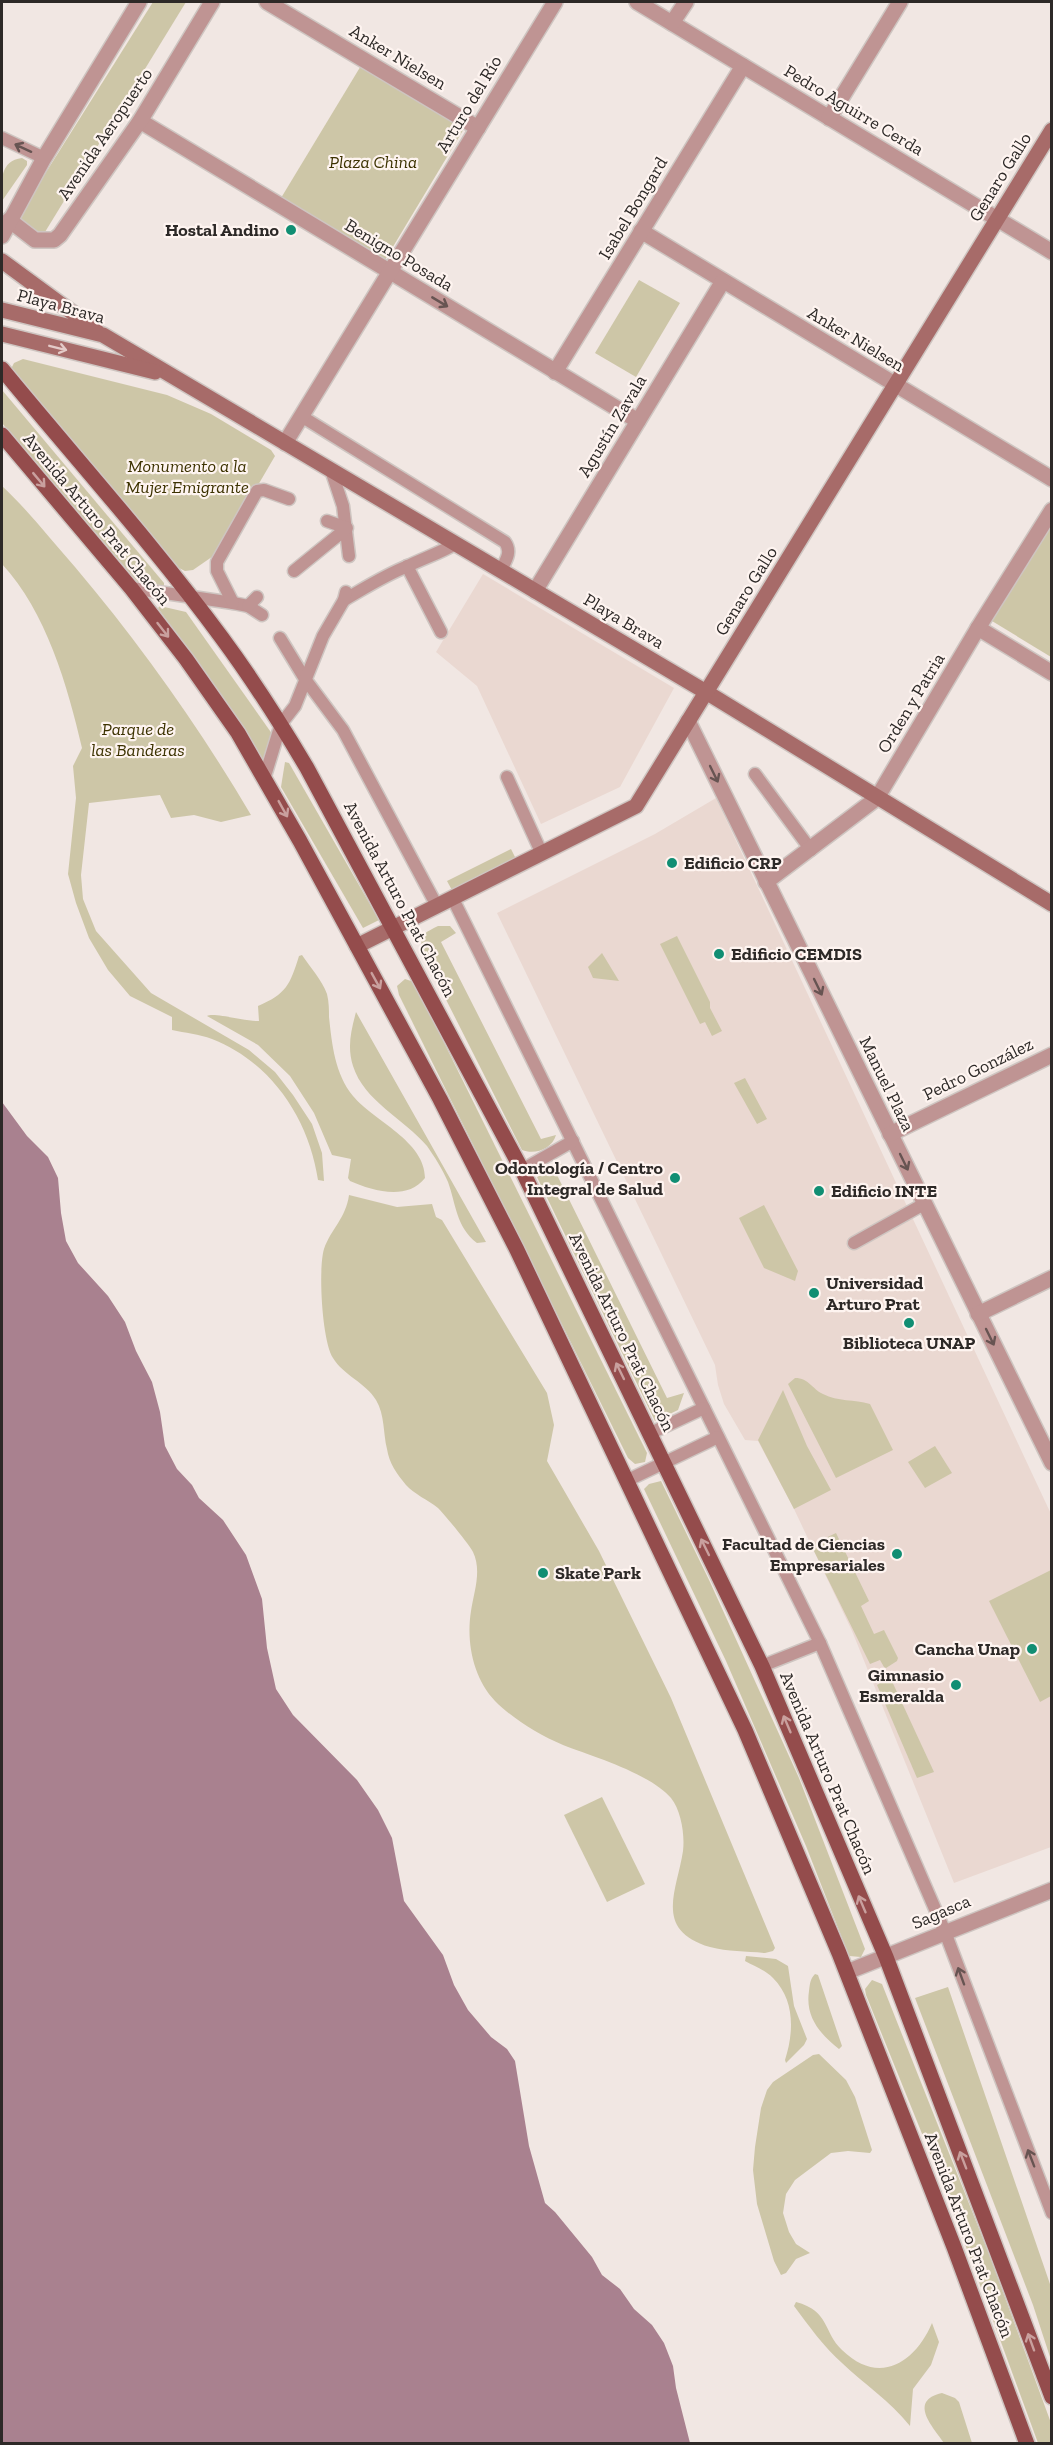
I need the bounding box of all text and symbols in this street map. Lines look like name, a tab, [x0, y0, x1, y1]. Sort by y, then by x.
street label: Anker Nielsen	[346, 20, 451, 95]
street label: Arturo del Río	[431, 51, 507, 157]
street label: Pedro Aguirre Cerda	[780, 60, 928, 161]
street label: Avenida Aeropuerto	[53, 64, 157, 204]
street label: Genaro Gallo	[964, 128, 1036, 226]
one-way arrow	[14, 142, 32, 153]
park label: Plaza China	[329, 151, 417, 173]
street label: Isabel Bongard	[594, 153, 672, 263]
street label: Benigno Posada	[341, 214, 457, 296]
place label: Hostal Andino	[165, 219, 280, 241]
marker: Hostal Andino	[284, 223, 298, 237]
street label: Playa Brava	[15, 284, 108, 328]
one-way arrow	[431, 296, 448, 308]
street label: Anker Nielsen	[804, 302, 909, 377]
one-way arrow	[49, 342, 68, 354]
street label: Agustín Zavala	[573, 371, 651, 481]
street label: Avenida Arturo Prat Chacón	[18, 428, 176, 610]
park label: Monumento a la Mujer Emigrante	[125, 455, 249, 498]
one-way arrow	[33, 472, 46, 488]
street label: Genaro Gallo	[710, 542, 782, 640]
street label: Playa Brava	[580, 588, 669, 654]
one-way arrow	[157, 622, 170, 638]
street label: Orden y Patria	[873, 649, 950, 757]
park label: Parque de las Banderas	[91, 718, 185, 761]
one-way arrow	[708, 765, 720, 783]
street label: Avenida Arturo Prat Chacón	[339, 798, 461, 1001]
one-way arrow	[278, 800, 289, 818]
place label: Edificio CRP	[684, 852, 782, 874]
marker: Edificio CRP	[665, 856, 679, 870]
place label: Edificio CEMDIS	[731, 943, 862, 965]
marker: Edificio CEMDIS	[712, 947, 726, 961]
one-way arrow	[370, 972, 382, 989]
one-way arrow	[812, 977, 824, 995]
street label: Manuel Plaza	[855, 1033, 920, 1135]
street label: Pedro González	[919, 1033, 1037, 1105]
one-way arrow	[898, 1152, 910, 1170]
place label: Odontología / Centro Integral de Salud	[495, 1157, 664, 1200]
marker: Odontología / Centro Integral de Salud	[668, 1171, 682, 1185]
place label: Edificio INTE	[831, 1180, 937, 1202]
marker: Edificio INTE	[812, 1184, 826, 1198]
street label: Avenida Arturo Prat Chacón	[564, 1229, 680, 1435]
place label: Universidad Arturo Prat	[826, 1272, 924, 1315]
marker: Universidad Arturo Prat	[807, 1286, 821, 1300]
marker: Biblioteca UNAP	[902, 1316, 916, 1330]
one-way arrow	[984, 1328, 996, 1346]
place label: Biblioteca UNAP	[843, 1332, 975, 1354]
one-way arrow	[614, 1363, 626, 1381]
place label: Facultad de Ciencias Empresariales	[722, 1533, 885, 1576]
one-way arrow	[698, 1539, 710, 1557]
marker: Facultad de Ciencias Empresariales	[890, 1547, 904, 1561]
place label: Skate Park	[555, 1562, 641, 1584]
marker: Skate Park	[536, 1566, 550, 1580]
place label: Cancha Unap	[915, 1638, 1020, 1660]
marker: Cancha Unap	[1025, 1642, 1039, 1656]
place label: Gimnasio Esmeralda	[859, 1664, 945, 1707]
street label: Avenida Arturo Prat Chacón	[775, 1668, 881, 1878]
marker: Gimnasio Esmeralda	[949, 1678, 963, 1692]
one-way arrow	[780, 1715, 791, 1733]
street label: Sagasca	[908, 1890, 974, 1934]
one-way arrow	[856, 1895, 867, 1913]
one-way arrow	[954, 1967, 965, 1986]
street label: Avenida Arturo Prat Chacón	[920, 2129, 1019, 2341]
one-way arrow	[1024, 2149, 1035, 2168]
one-way arrow	[957, 2151, 968, 2169]
one-way arrow	[1025, 2334, 1036, 2352]

